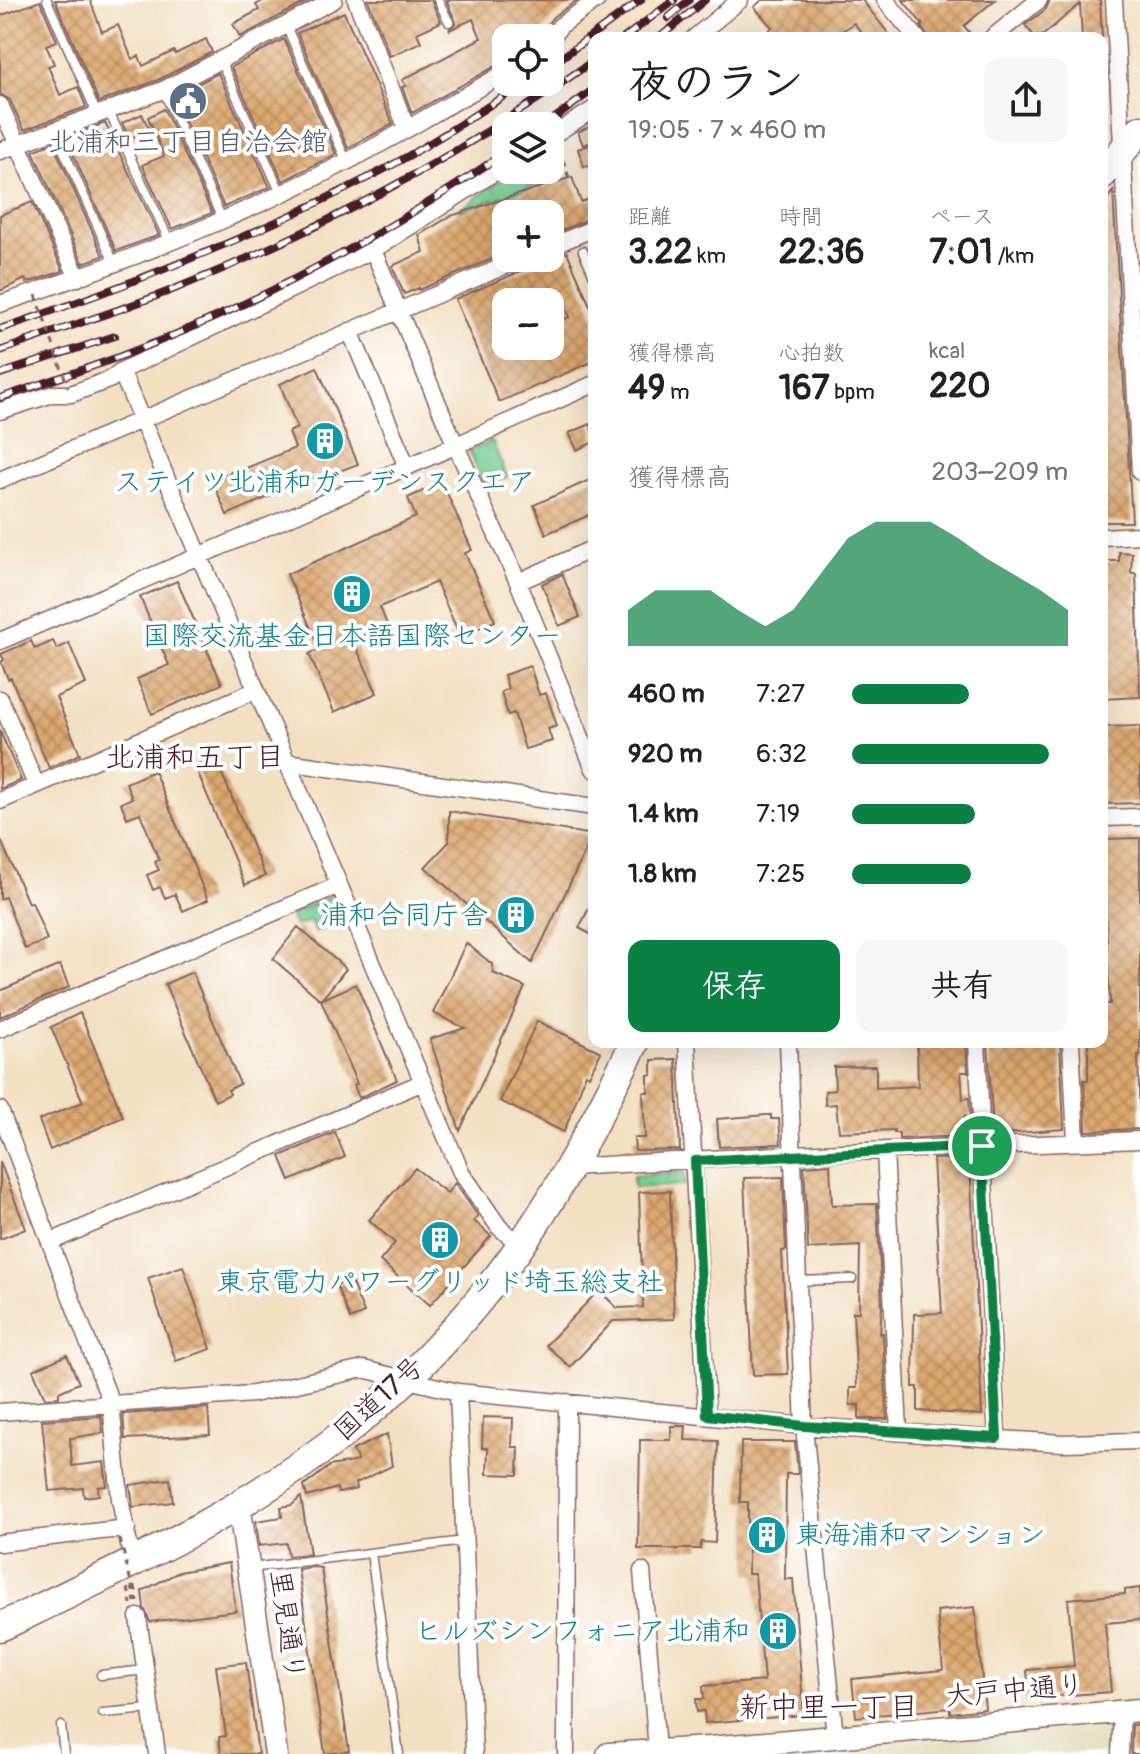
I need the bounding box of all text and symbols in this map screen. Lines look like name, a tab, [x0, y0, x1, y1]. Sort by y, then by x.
map controls	[492, 24, 564, 360]
button: locate	[492, 24, 564, 96]
text: 夜のラン	[628, 56, 804, 111]
button: share	[984, 58, 1068, 142]
public building icon: 北浦和三丁目自治会館	[167, 80, 209, 122]
button: layers	[492, 112, 564, 184]
text: 19:05 · 7 × 460 m	[628, 114, 826, 146]
place label: 北浦和三丁目自治会館	[48, 125, 328, 160]
button: +	[492, 200, 564, 272]
text: 距離	[628, 203, 672, 231]
text: 時間	[779, 203, 823, 231]
text: ペース	[929, 203, 994, 231]
text: 3.22	[628, 231, 692, 274]
text: 22:36	[779, 231, 865, 274]
text: 7:01	[929, 231, 993, 274]
text: km	[692, 242, 726, 270]
text: /km	[993, 242, 1034, 270]
button: −	[492, 288, 564, 360]
text: kcal	[929, 337, 965, 365]
text: 獲得標高	[628, 339, 716, 367]
text: 心拍数	[779, 339, 845, 367]
text: 220	[929, 365, 991, 408]
text: 49	[628, 367, 665, 410]
text: 167	[779, 367, 829, 410]
text: m	[665, 378, 690, 406]
text: bpm	[829, 378, 875, 406]
building icon: ステイツ北浦和ガーデンスクエア	[304, 420, 346, 462]
text: 203–209 m	[931, 456, 1068, 488]
text: 獲得標高	[628, 462, 732, 494]
place label: ステイツ北浦和ガーデンスクエア	[114, 465, 536, 500]
building icon: 国際交流基金日本語国際センター	[331, 573, 373, 615]
place label: 国際交流基金日本語国際センター	[143, 619, 561, 654]
text: 460 m	[628, 678, 705, 710]
text: 7:27	[756, 678, 805, 710]
text: 920 m	[628, 738, 702, 770]
text: 6:32	[756, 738, 807, 770]
district label: 北浦和五丁目	[105, 739, 285, 776]
text: 1.4 km	[628, 798, 699, 830]
text: 7:19	[756, 798, 800, 830]
text: 1.8 km	[628, 858, 697, 890]
text: 7:25	[756, 858, 805, 890]
building icon: 浦和合同庁舎	[495, 894, 537, 936]
place label: 浦和合同庁舎	[320, 898, 488, 933]
button: 保存	[628, 940, 840, 1032]
button: 共有	[856, 940, 1068, 1032]
pin	[948, 1112, 1016, 1180]
icon: arrive	[960, 1124, 1004, 1168]
building icon: 東京電力パワーグリッド埼玉総支社	[419, 1219, 461, 1261]
place label: 東京電力パワーグリッド埼玉総支社	[216, 1265, 664, 1300]
street label: 国道17号	[327, 1349, 431, 1449]
building icon: 東海浦和マンション	[746, 1514, 788, 1556]
place label: 東海浦和マンション	[795, 1518, 1046, 1553]
street label: 里見通り	[262, 1567, 312, 1683]
building icon: ヒルズシンフォニア北浦和	[757, 1610, 799, 1652]
place label: ヒルズシンフォニア北浦和	[415, 1614, 750, 1649]
street label: 大戸中通り	[944, 1667, 1086, 1715]
district label: 新中里一丁目	[739, 1689, 919, 1726]

